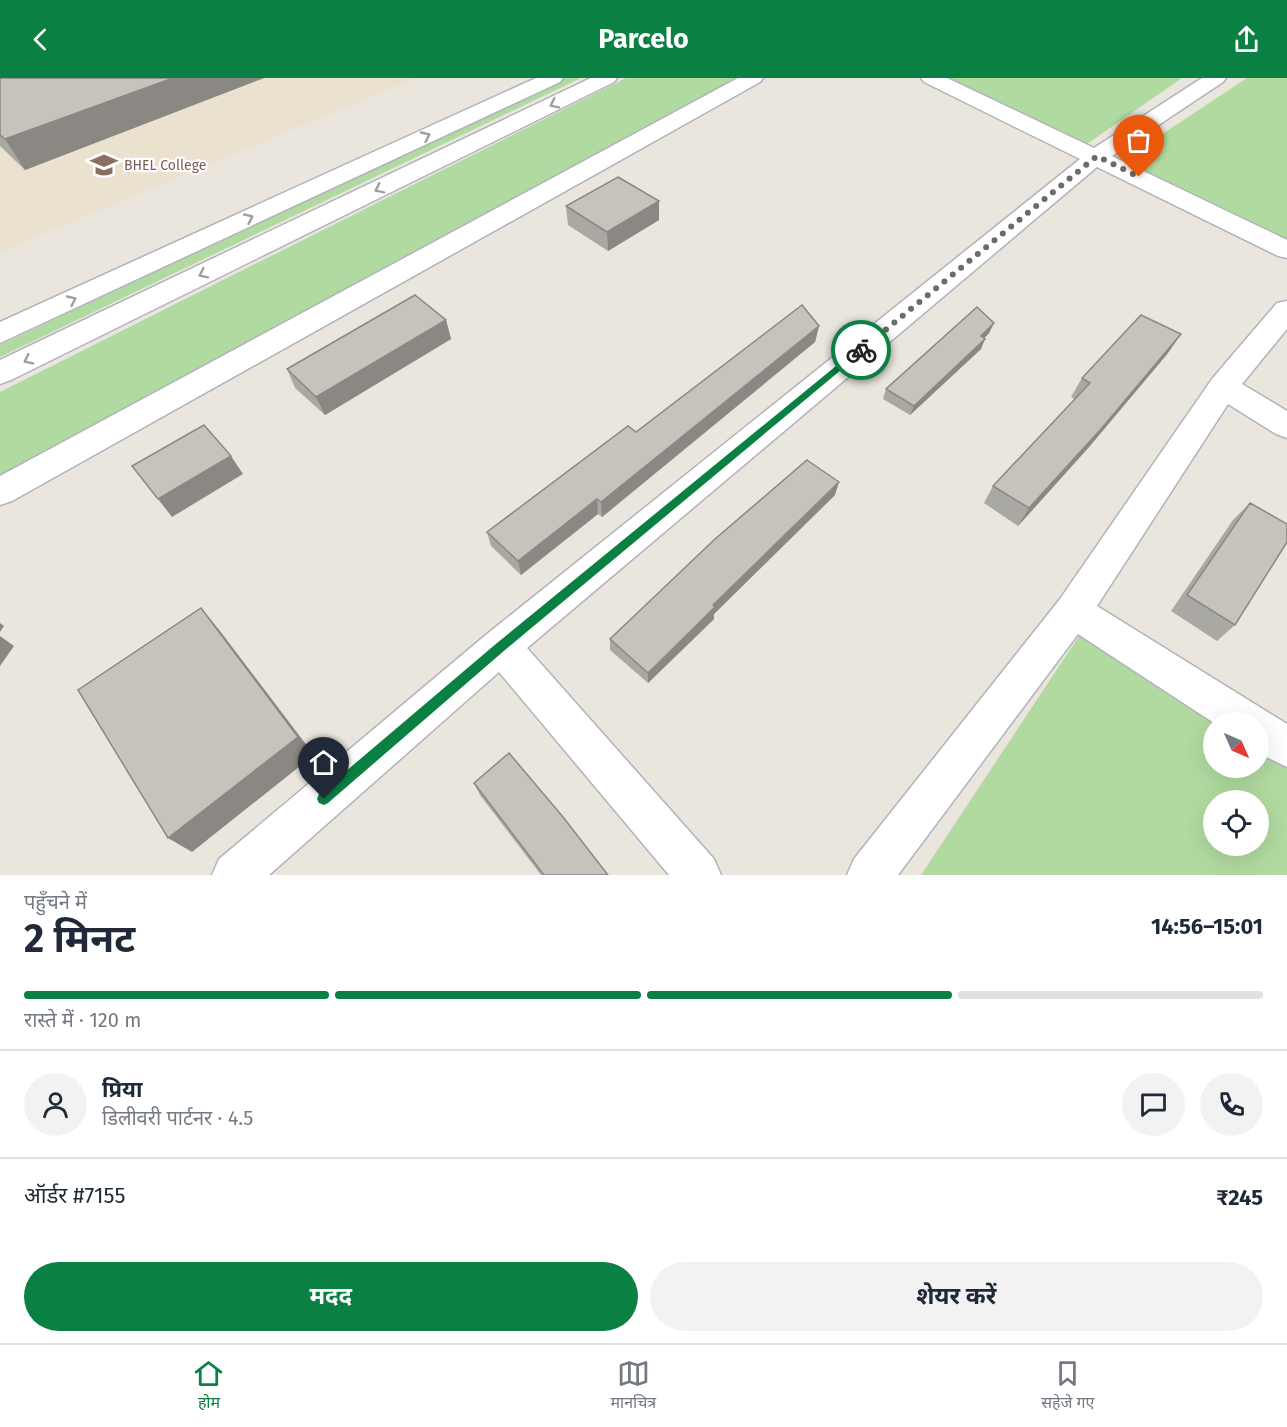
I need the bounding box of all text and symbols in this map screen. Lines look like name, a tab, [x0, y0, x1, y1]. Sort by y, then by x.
icon: back	[24, 23, 57, 56]
text: Parcelo	[598, 23, 689, 55]
icon: share	[1230, 23, 1263, 56]
one-way arrow	[549, 96, 560, 108]
pin	[1113, 115, 1164, 177]
icon: bag	[1122, 124, 1155, 157]
one-way arrow	[420, 132, 431, 144]
school or university icon: BHEL College	[89, 150, 119, 180]
place label: BHEL College	[124, 157, 206, 174]
one-way arrow	[374, 181, 385, 193]
one-way arrow	[243, 214, 254, 226]
one-way arrow	[199, 267, 210, 279]
one-way arrow	[66, 295, 77, 307]
courier	[831, 320, 891, 380]
icon: bike	[845, 334, 878, 367]
one-way arrow	[23, 352, 34, 364]
north arrow	[1203, 712, 1269, 778]
map controls	[1203, 712, 1269, 856]
pin	[298, 737, 349, 799]
icon: home	[307, 746, 340, 779]
button: locate	[1203, 790, 1269, 856]
text: पहुँचने में	[24, 890, 87, 914]
text: 14:56–15:01	[1151, 913, 1263, 940]
text: 2 मिनट	[24, 916, 135, 962]
text: रास्ते में · 120 m	[24, 1008, 141, 1032]
button: person	[24, 1073, 87, 1136]
button: chat	[1122, 1073, 1185, 1136]
button: phone	[1200, 1073, 1263, 1136]
text: प्रिया	[102, 1076, 142, 1103]
text: डिलीवरी पार्टनर · 4.5	[102, 1106, 253, 1130]
text: ऑर्डर #7155	[24, 1182, 125, 1209]
text: ₹245	[1216, 1184, 1263, 1211]
button: मदद	[24, 1262, 638, 1331]
button: शेयर करें	[650, 1262, 1263, 1331]
tab: होम	[192, 1357, 225, 1415]
tab: मानचित्र	[610, 1357, 656, 1415]
tab: सहेजे गए	[1041, 1357, 1094, 1415]

